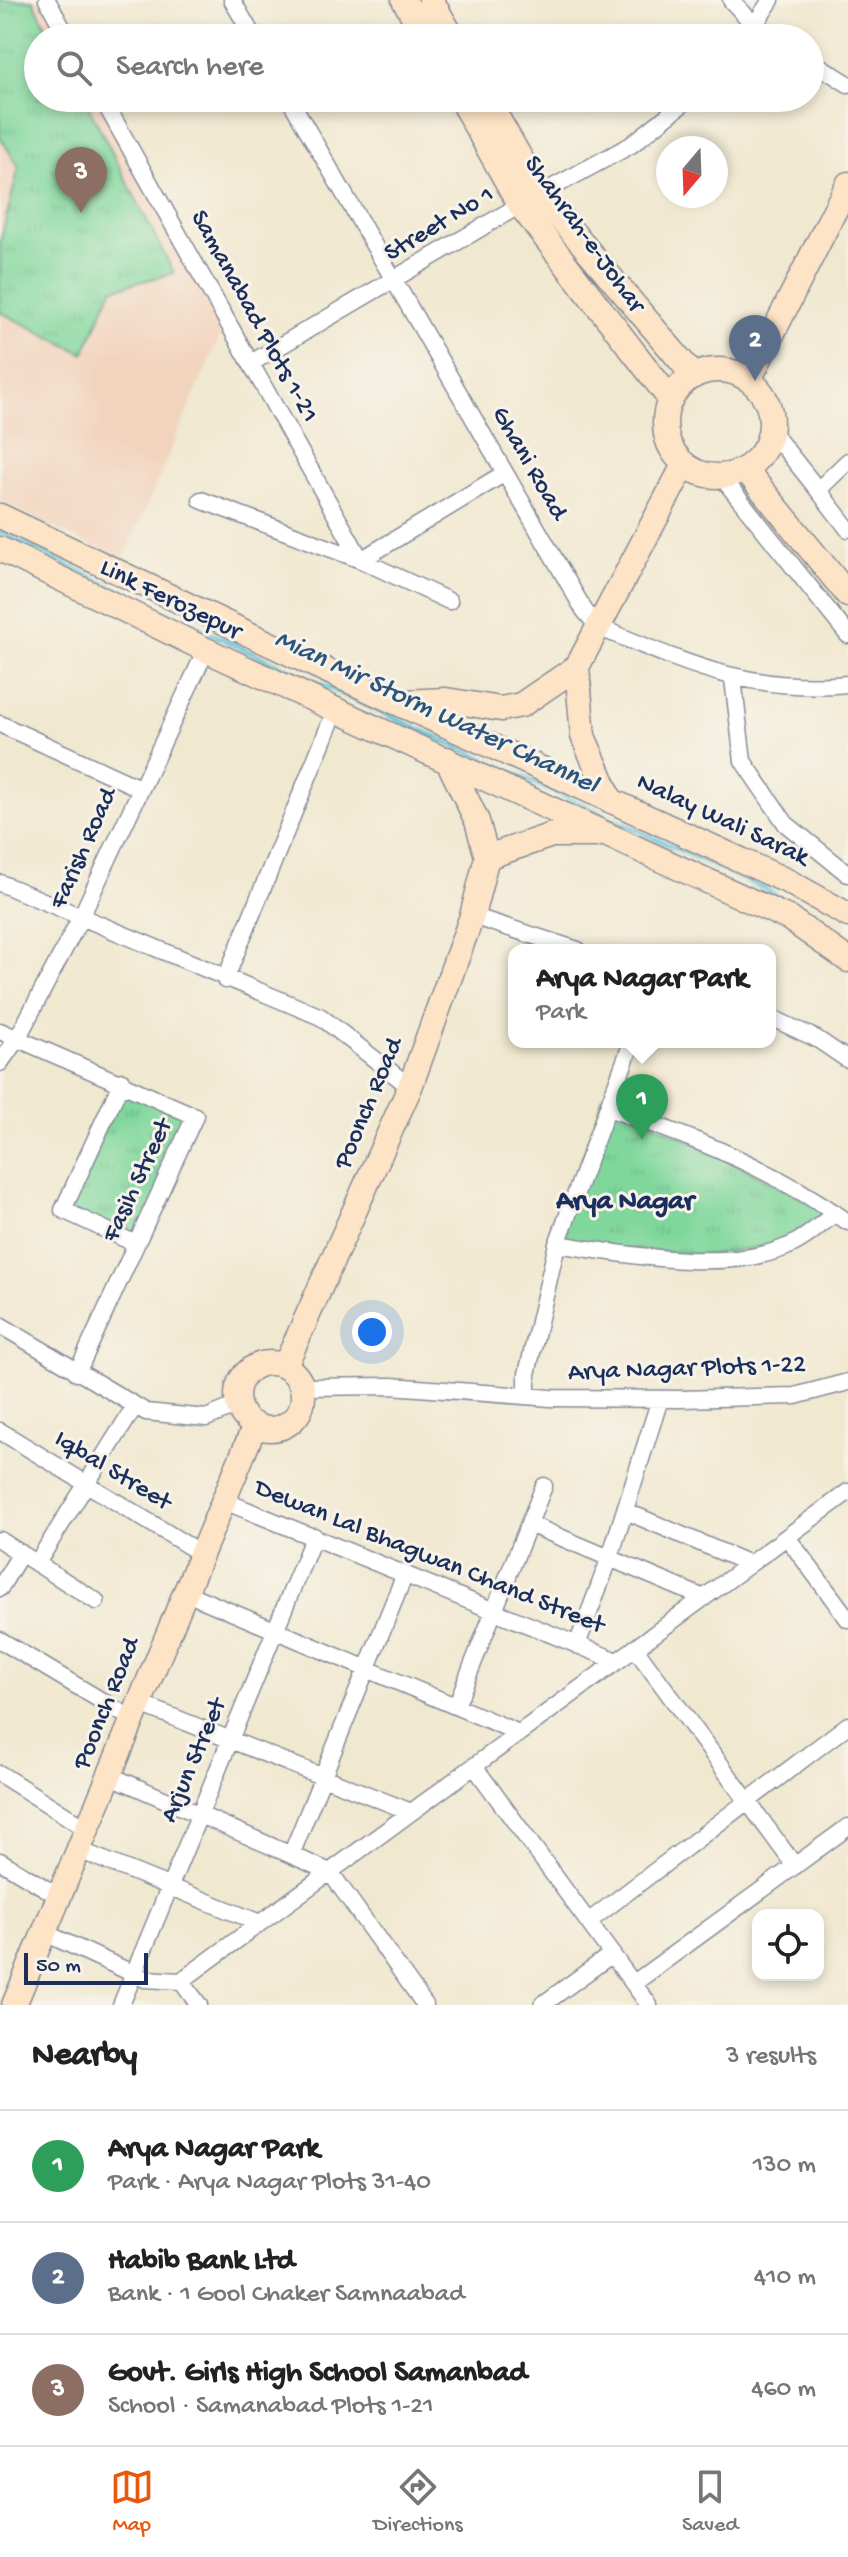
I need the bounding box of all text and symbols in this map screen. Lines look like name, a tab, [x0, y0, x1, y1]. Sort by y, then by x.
search box	[24, 24, 824, 112]
icon: search	[52, 46, 96, 90]
text: Search here	[116, 51, 264, 86]
north arrow	[656, 136, 728, 208]
pin: 3	[55, 147, 107, 213]
street label: Shahrah-e-Johar	[516, 150, 652, 322]
street label: Street No 1	[379, 180, 501, 270]
street label: Samanabad Plots 1-21	[182, 206, 324, 428]
pin: 2	[729, 315, 781, 381]
street label: Ghani Road	[483, 402, 574, 528]
street label: Link Ferozepur	[94, 553, 248, 650]
water label: Mian Mir Storm Water Channel	[269, 623, 605, 803]
street label: Nalay Wali Sarak	[631, 768, 815, 875]
street label: Farish Road	[44, 782, 126, 915]
popup	[508, 944, 776, 1048]
text: Arya Nagar Park	[536, 963, 748, 998]
text: Park	[536, 998, 586, 1029]
street label: Poonch Road	[328, 1032, 412, 1175]
pin: 1	[616, 1074, 668, 1140]
street label: Fasih Street	[97, 1112, 182, 1248]
district label: Arya Nagar	[555, 1186, 697, 1219]
your location	[352, 1312, 392, 1352]
street label: Arya Nagar Plots 1-22	[568, 1350, 807, 1390]
street label: Iqbal Street	[48, 1425, 178, 1520]
street label: Dewan Lal Bhagwan Chand Street	[248, 1473, 611, 1643]
street label: Poonch Road	[67, 1632, 149, 1775]
street label: Arjun Street	[155, 1692, 236, 1828]
map controls	[752, 1909, 824, 1981]
button: locate	[752, 1909, 824, 1981]
scale bar	[24, 1949, 148, 1985]
text: 50 m	[36, 1954, 81, 1980]
text: Nearby	[32, 2037, 137, 2077]
text: 3 results	[726, 2042, 816, 2073]
text: Arya Nagar Park	[108, 2133, 320, 2168]
text: 1	[53, 2151, 63, 2182]
text: 130 m	[753, 2151, 816, 2182]
text: Park · Arya Nagar Plots 31-40	[108, 2168, 431, 2199]
text: Habib Bank Ltd	[108, 2245, 295, 2280]
text: 2	[52, 2263, 64, 2294]
text: 410 m	[754, 2263, 816, 2294]
text: Bank · 1 Gool Chaker Samnaabad	[108, 2280, 465, 2311]
text: Govt. Girls High School Samanbad	[108, 2357, 527, 2392]
text: 3	[51, 2375, 65, 2406]
text: 460 m	[751, 2375, 816, 2406]
text: School · Samanabad Plots 1-21	[108, 2392, 434, 2423]
tab: Map	[110, 2465, 154, 2539]
tab: Directions	[373, 2465, 463, 2539]
tab: Saved	[682, 2465, 738, 2539]

